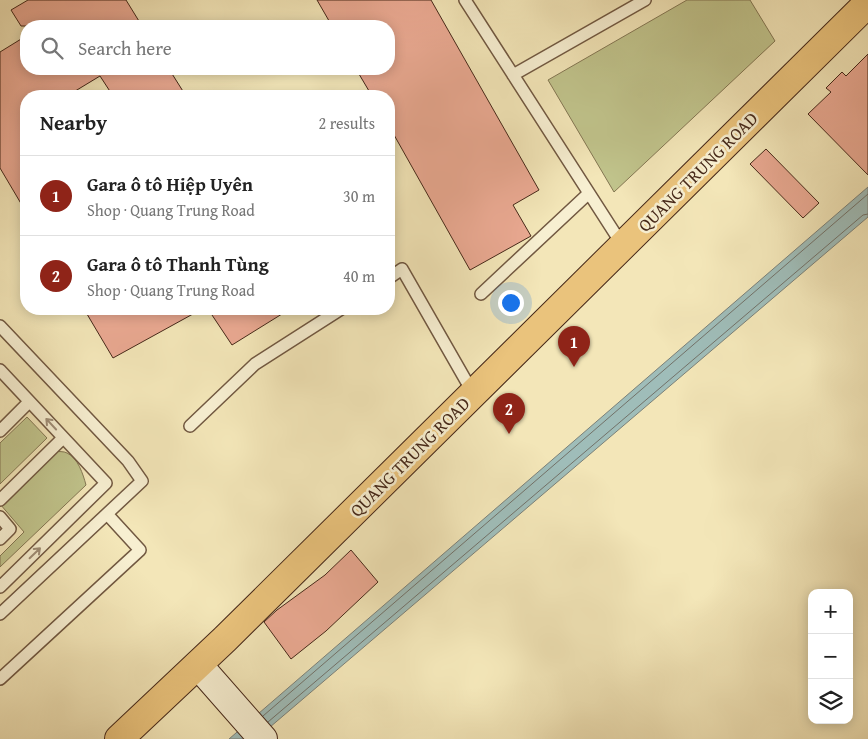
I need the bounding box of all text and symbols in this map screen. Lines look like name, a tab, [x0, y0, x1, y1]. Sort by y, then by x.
search box	[20, 20, 395, 75]
icon: search	[38, 34, 66, 62]
text: Search here	[78, 34, 172, 62]
street label: QUANG TRUNG ROAD	[631, 105, 764, 238]
text: Nearby	[40, 107, 107, 138]
text: 2 results	[318, 111, 375, 135]
text: Gara ô tô Hiệp Uyên	[87, 170, 253, 198]
text: 1	[52, 184, 60, 208]
text: 30 m	[343, 184, 375, 208]
text: Shop · Quang Trung Road	[87, 198, 255, 222]
text: Gara ô tô Thanh Tùng	[87, 250, 269, 278]
text: 2	[52, 264, 60, 288]
text: 40 m	[343, 264, 375, 288]
text: Shop · Quang Trung Road	[87, 278, 255, 302]
your location	[498, 290, 524, 316]
pin: 1	[558, 326, 590, 367]
street label: QUANG TRUNG ROAD	[343, 390, 476, 523]
pin: 2	[493, 393, 525, 434]
one-way arrow	[45, 418, 57, 431]
one-way arrow	[29, 547, 41, 559]
map controls	[808, 589, 853, 724]
button: +	[808, 589, 853, 634]
button: −	[808, 634, 853, 679]
button: layers	[808, 679, 853, 724]

